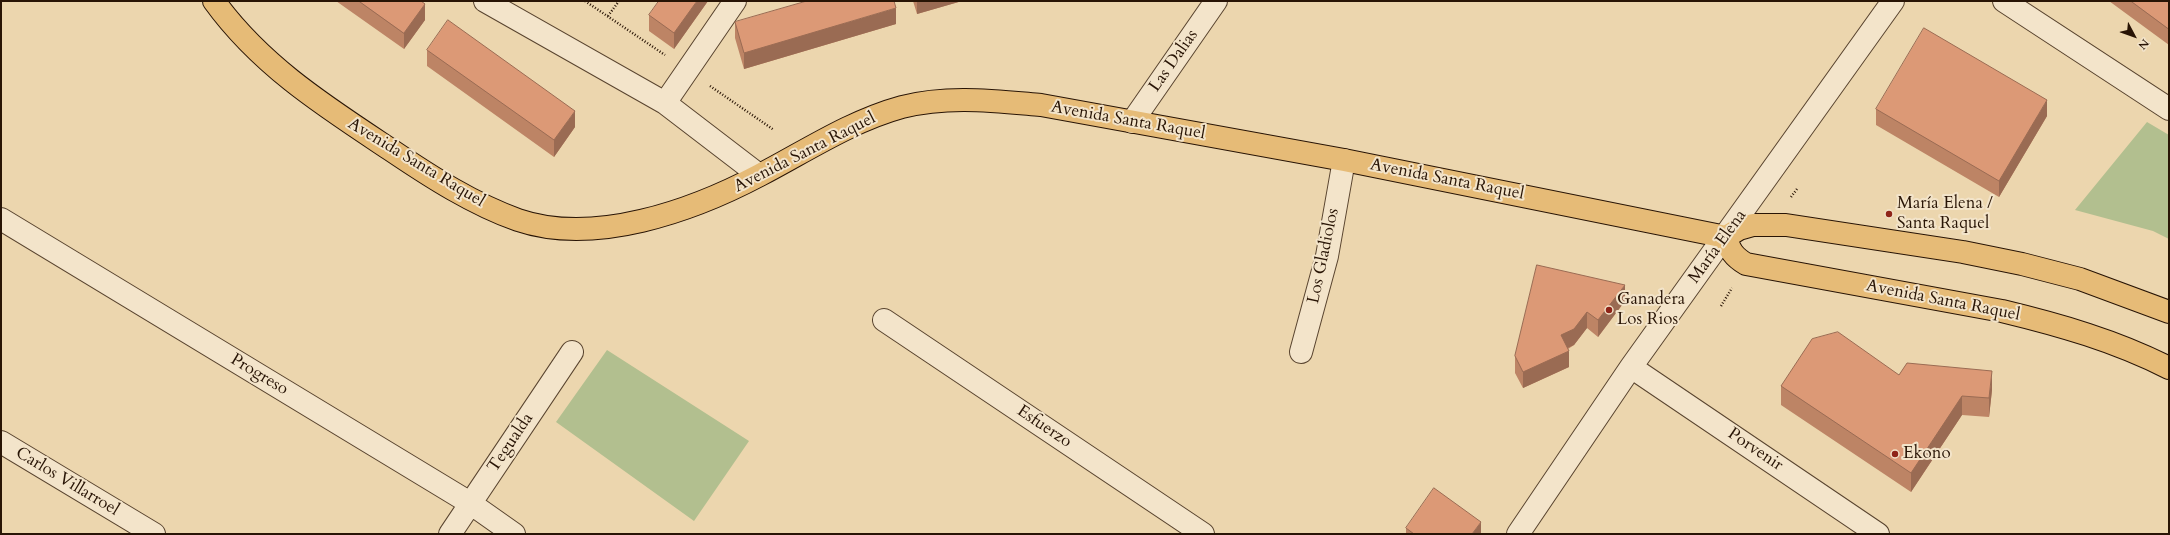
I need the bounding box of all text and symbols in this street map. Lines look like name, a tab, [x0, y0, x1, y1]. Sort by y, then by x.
north arrow	[2114, 16, 2154, 56]
street label: Las Dalias	[1145, 26, 1203, 96]
text: N	[2135, 36, 2152, 53]
street label: Avenida Santa Raquel	[1049, 97, 1207, 145]
street label: Avenida Santa Raquel	[731, 108, 879, 198]
street label: Avenida Santa Raquel	[344, 114, 488, 212]
street label: Avenida Santa Raquel	[1368, 155, 1526, 205]
place label: María Elena / Santa Raquel	[1897, 194, 1993, 234]
street label: Los Gladiolos	[1304, 206, 1344, 306]
street label: María Elena	[1685, 206, 1751, 288]
marker: María Elena / Santa Raquel	[1884, 209, 1894, 219]
street label: Avenida Santa Raquel	[1864, 276, 2022, 326]
place label: Ganadera Los Rios	[1617, 290, 1685, 330]
marker: Ganadera Los Rios	[1604, 305, 1614, 315]
street label: Progreso	[226, 350, 292, 400]
street label: Esfuerzo	[1013, 401, 1075, 453]
street label: Tegualda	[484, 409, 538, 477]
street label: Porvenir	[1723, 424, 1787, 476]
street label: Carlos Villarroel	[12, 443, 122, 521]
place label: Ekono	[1903, 444, 1951, 464]
marker: Ekono	[1890, 449, 1900, 459]

